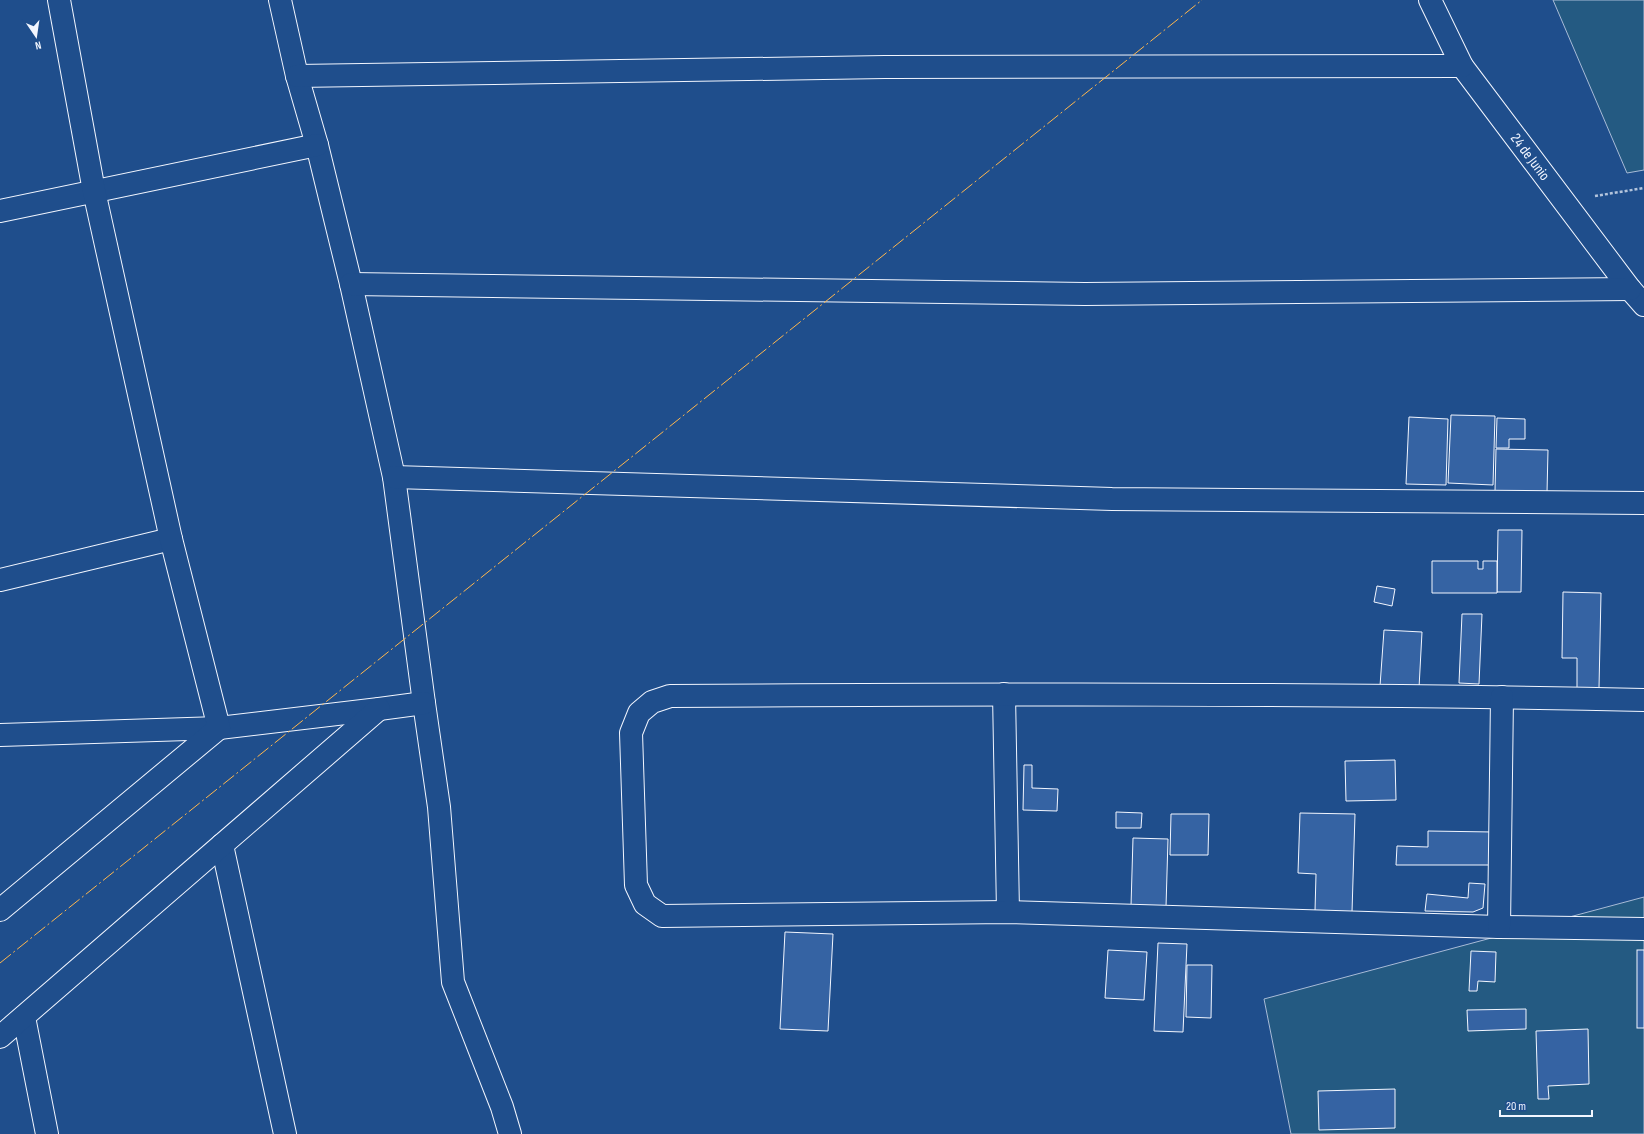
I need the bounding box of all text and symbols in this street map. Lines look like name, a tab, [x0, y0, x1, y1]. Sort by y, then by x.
north arrow	[16, 16, 56, 56]
text: N	[34, 38, 42, 52]
street label: 24 de Junio	[1506, 130, 1554, 184]
scale bar	[1500, 1092, 1592, 1118]
text: 20 m	[1506, 1099, 1526, 1114]

